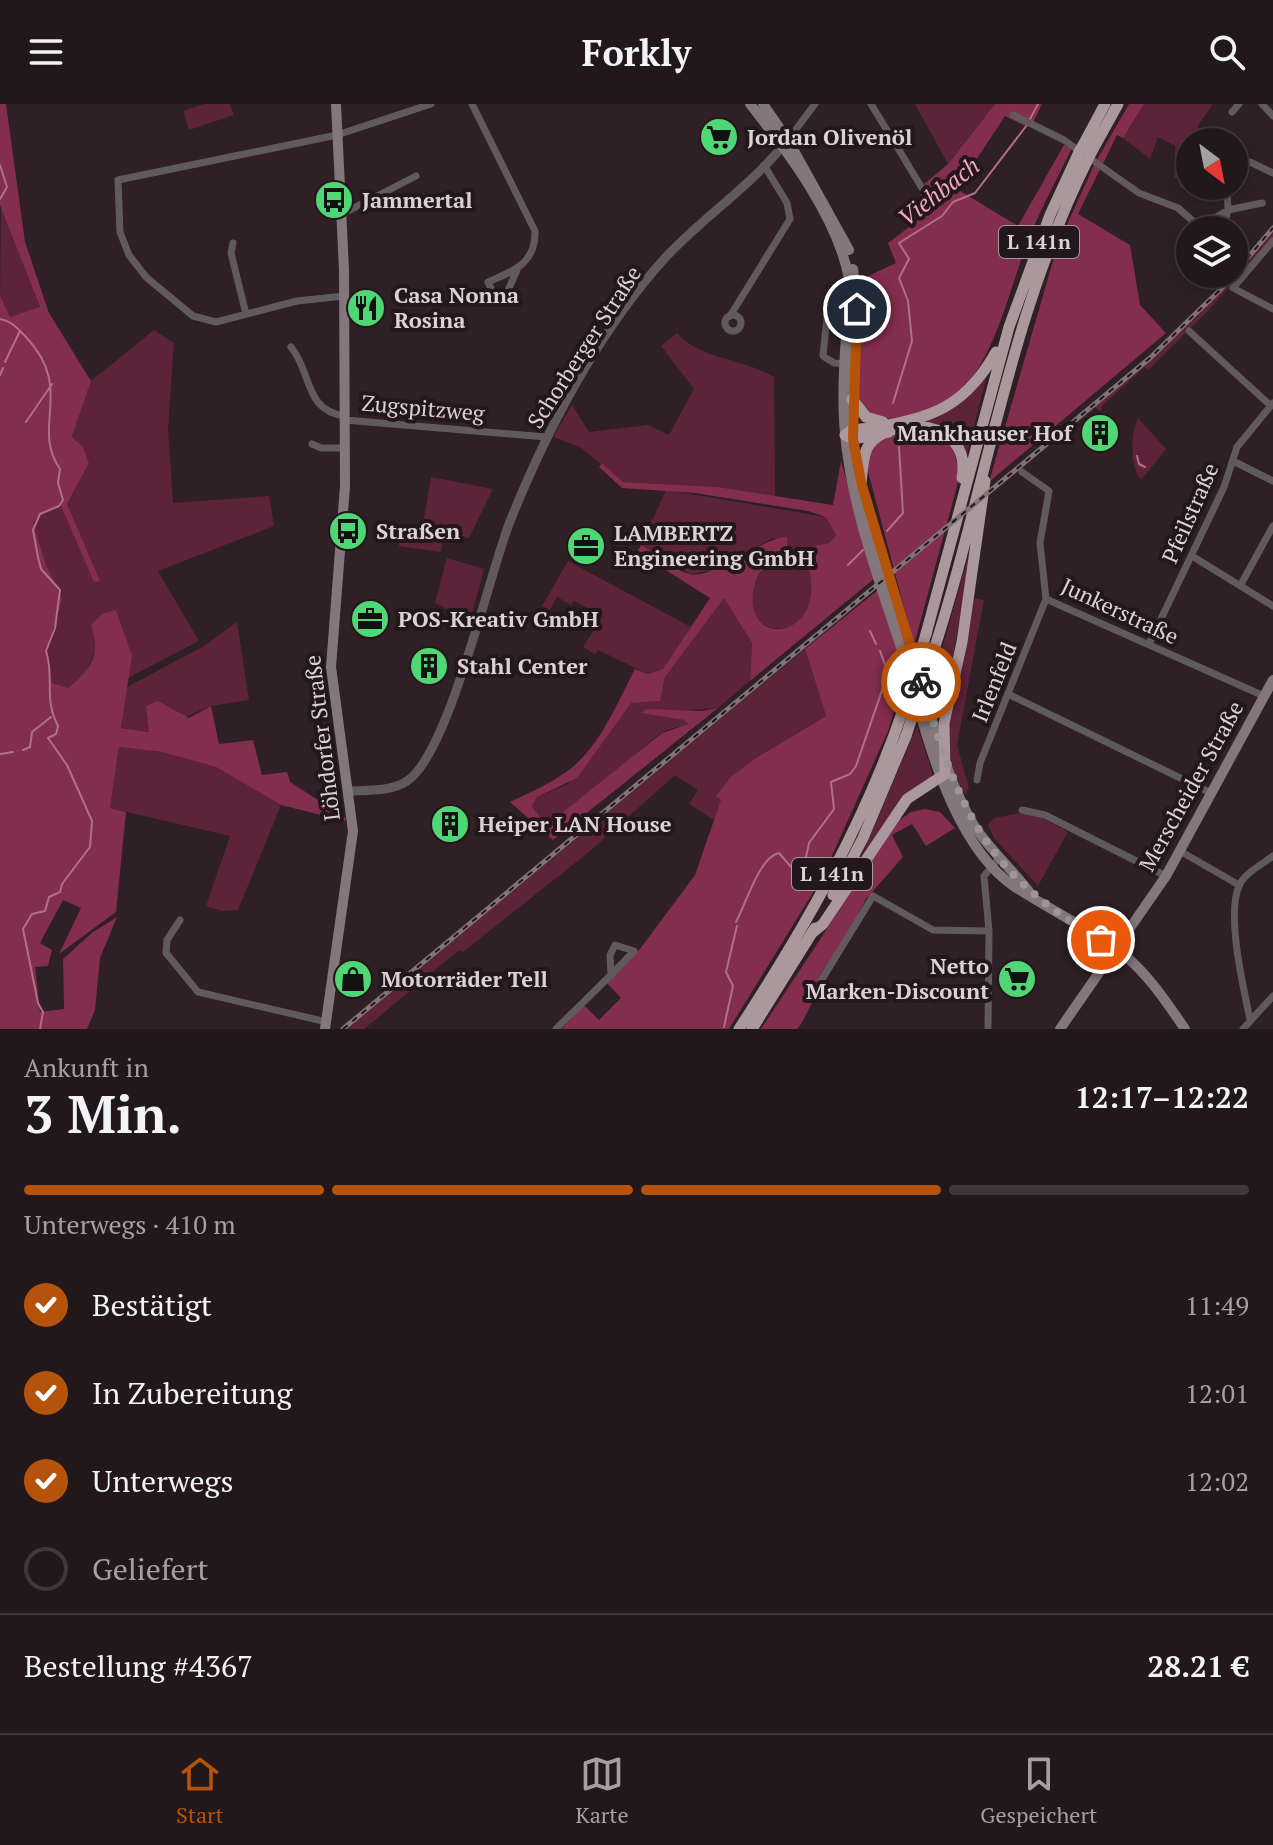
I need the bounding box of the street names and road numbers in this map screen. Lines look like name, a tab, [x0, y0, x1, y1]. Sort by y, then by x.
road number: L 141n	[999, 226, 1079, 258]
street label: Schorberger Straße	[520, 260, 647, 434]
street label: Zugspitzweg	[360, 388, 486, 427]
street label: Pfeilstraße	[1155, 458, 1225, 568]
street label: Junkerstraße	[1057, 571, 1184, 650]
street label: Irlenfeld	[964, 637, 1023, 726]
street label: Löhdorfer Straße	[297, 654, 346, 823]
street label: Merscheider Straße	[1132, 695, 1249, 876]
road number: L 141n	[792, 858, 872, 890]

